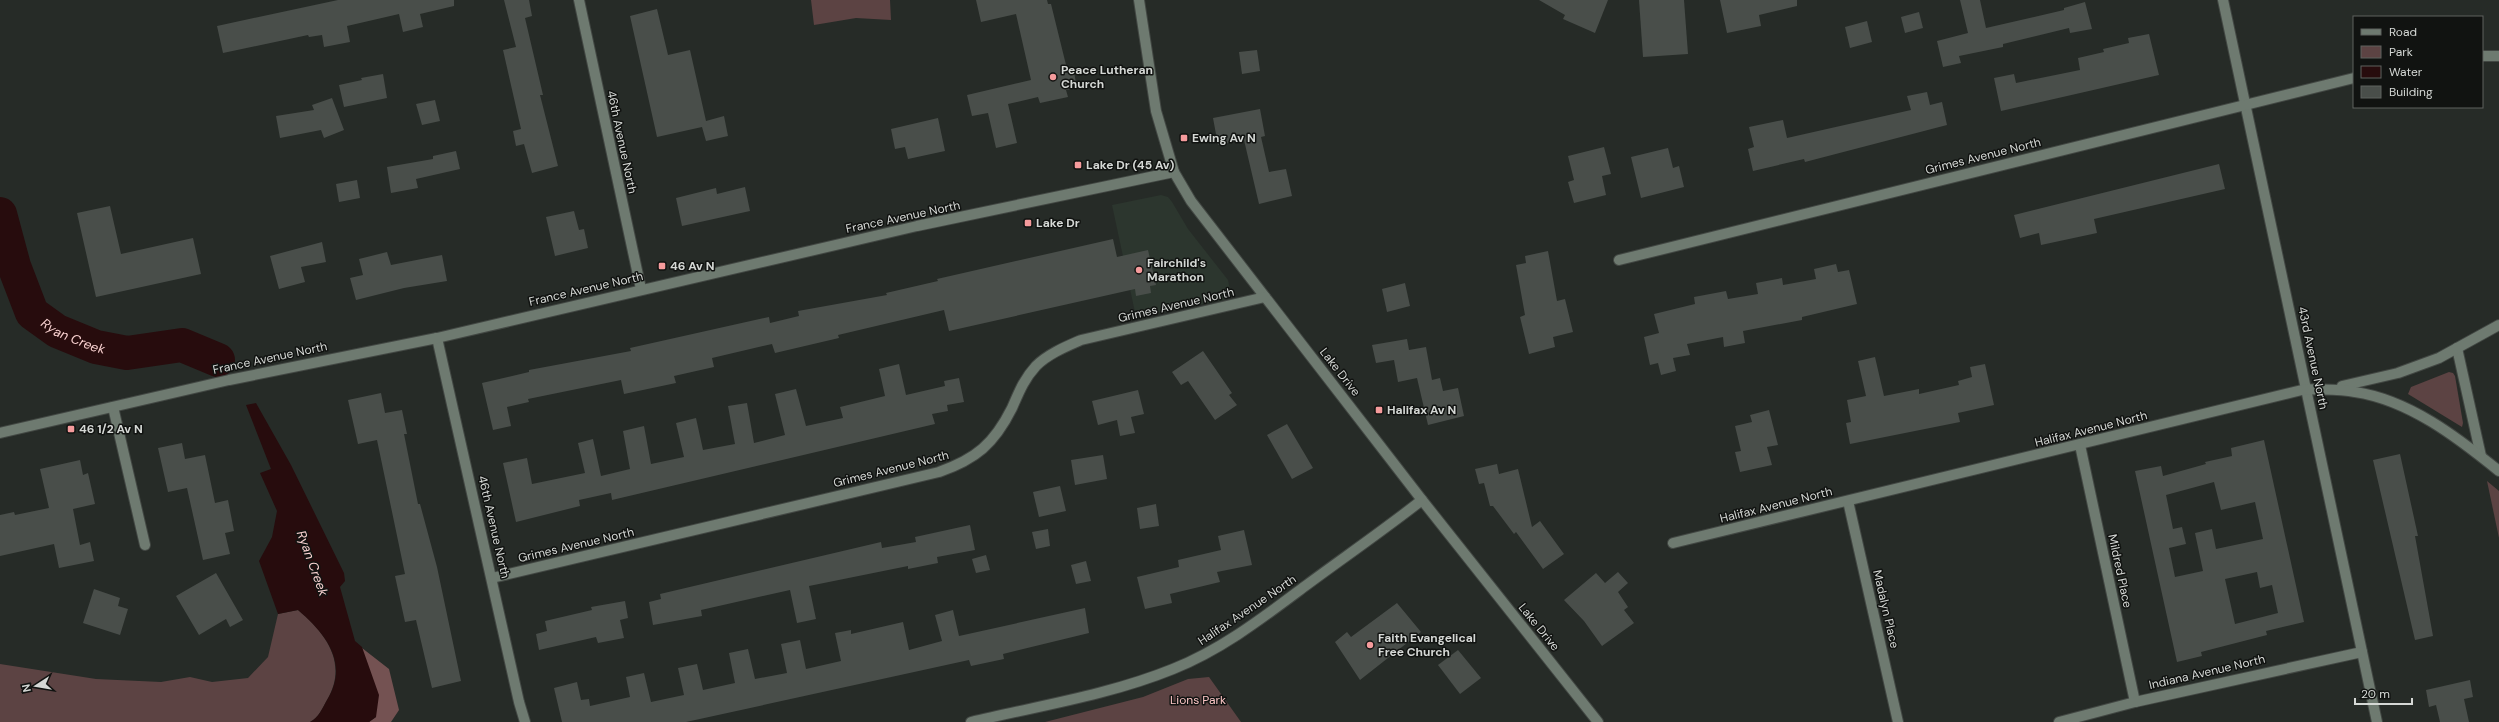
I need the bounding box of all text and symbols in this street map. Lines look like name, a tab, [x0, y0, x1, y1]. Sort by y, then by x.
legend	[2353, 16, 2483, 108]
text: Road	[2389, 24, 2417, 40]
text: Park	[2389, 44, 2413, 60]
place label: Peace Lutheran Church	[1061, 62, 1153, 92]
text: Water	[2389, 64, 2423, 80]
marker: Peace Lutheran Church	[1048, 72, 1058, 82]
text: Building	[2389, 84, 2433, 100]
street label: 46th Avenue North	[603, 89, 641, 195]
place label: Ewing Av N	[1192, 130, 1256, 146]
marker: Ewing Av N	[1179, 133, 1189, 143]
street label: Grimes Avenue North	[1924, 134, 2043, 178]
place label: Lake Dr (45 Av)	[1086, 157, 1175, 173]
marker: Lake Dr (45 Av)	[1073, 160, 1083, 170]
street label: France Avenue North	[844, 197, 962, 237]
place label: Lake Dr	[1036, 215, 1080, 231]
marker: Lake Dr	[1023, 218, 1033, 228]
place label: Fairchild's Marathon	[1147, 255, 1206, 285]
place label: 46 Av N	[670, 258, 714, 274]
marker: 46 Av N	[657, 261, 667, 271]
marker: Fairchild's Marathon	[1134, 265, 1144, 275]
street label: France Avenue North	[527, 268, 645, 310]
street label: Grimes Avenue North	[1116, 284, 1236, 326]
street label: 43rd Avenue North	[2294, 305, 2332, 411]
water label: Ryan Creek	[38, 314, 107, 358]
street label: France Avenue North	[211, 338, 329, 378]
street label: Lake Drive	[1316, 345, 1364, 399]
place label: Halifax Av N	[1387, 402, 1456, 418]
marker: Halifax Av N	[1374, 405, 1384, 415]
street label: Halifax Avenue North	[2033, 407, 2149, 451]
place label: 46 1/2 Av N	[79, 421, 143, 437]
marker: 46 1/2 Av N	[66, 424, 76, 434]
street label: Grimes Avenue North	[832, 447, 951, 491]
street label: 46th Avenue North	[474, 474, 514, 580]
street label: Halifax Avenue North	[1718, 483, 1834, 527]
street label: Grimes Avenue North	[516, 524, 636, 566]
water label: Ryan Creek	[293, 528, 332, 599]
street label: Mildred Place	[2104, 533, 2136, 609]
street label: Madalyn Place	[1869, 568, 1903, 650]
street label: Halifax Avenue North	[1195, 571, 1299, 649]
street label: Lake Drive	[1515, 600, 1563, 654]
place label: Faith Evangelical Free Church	[1378, 630, 1476, 660]
marker: Faith Evangelical Free Church	[1365, 640, 1375, 650]
street label: Indiana Avenue North	[2147, 651, 2267, 693]
north arrow	[16, 666, 56, 706]
scale bar	[2355, 680, 2412, 706]
text: N	[19, 683, 34, 693]
text: 20 m	[2361, 686, 2390, 702]
park label: Lions Park	[1170, 692, 1226, 708]

